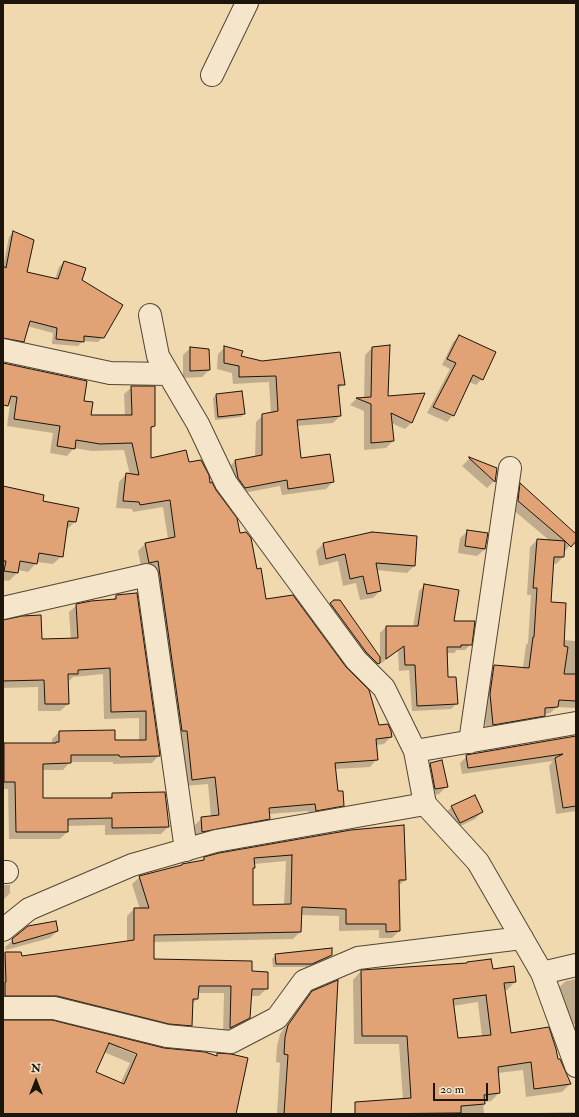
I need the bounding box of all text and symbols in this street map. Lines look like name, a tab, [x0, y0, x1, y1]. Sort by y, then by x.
north arrow	[16, 1061, 56, 1101]
text: N	[31, 1062, 41, 1075]
scale bar	[435, 1075, 490, 1101]
text: 20 m	[440, 1082, 464, 1097]

